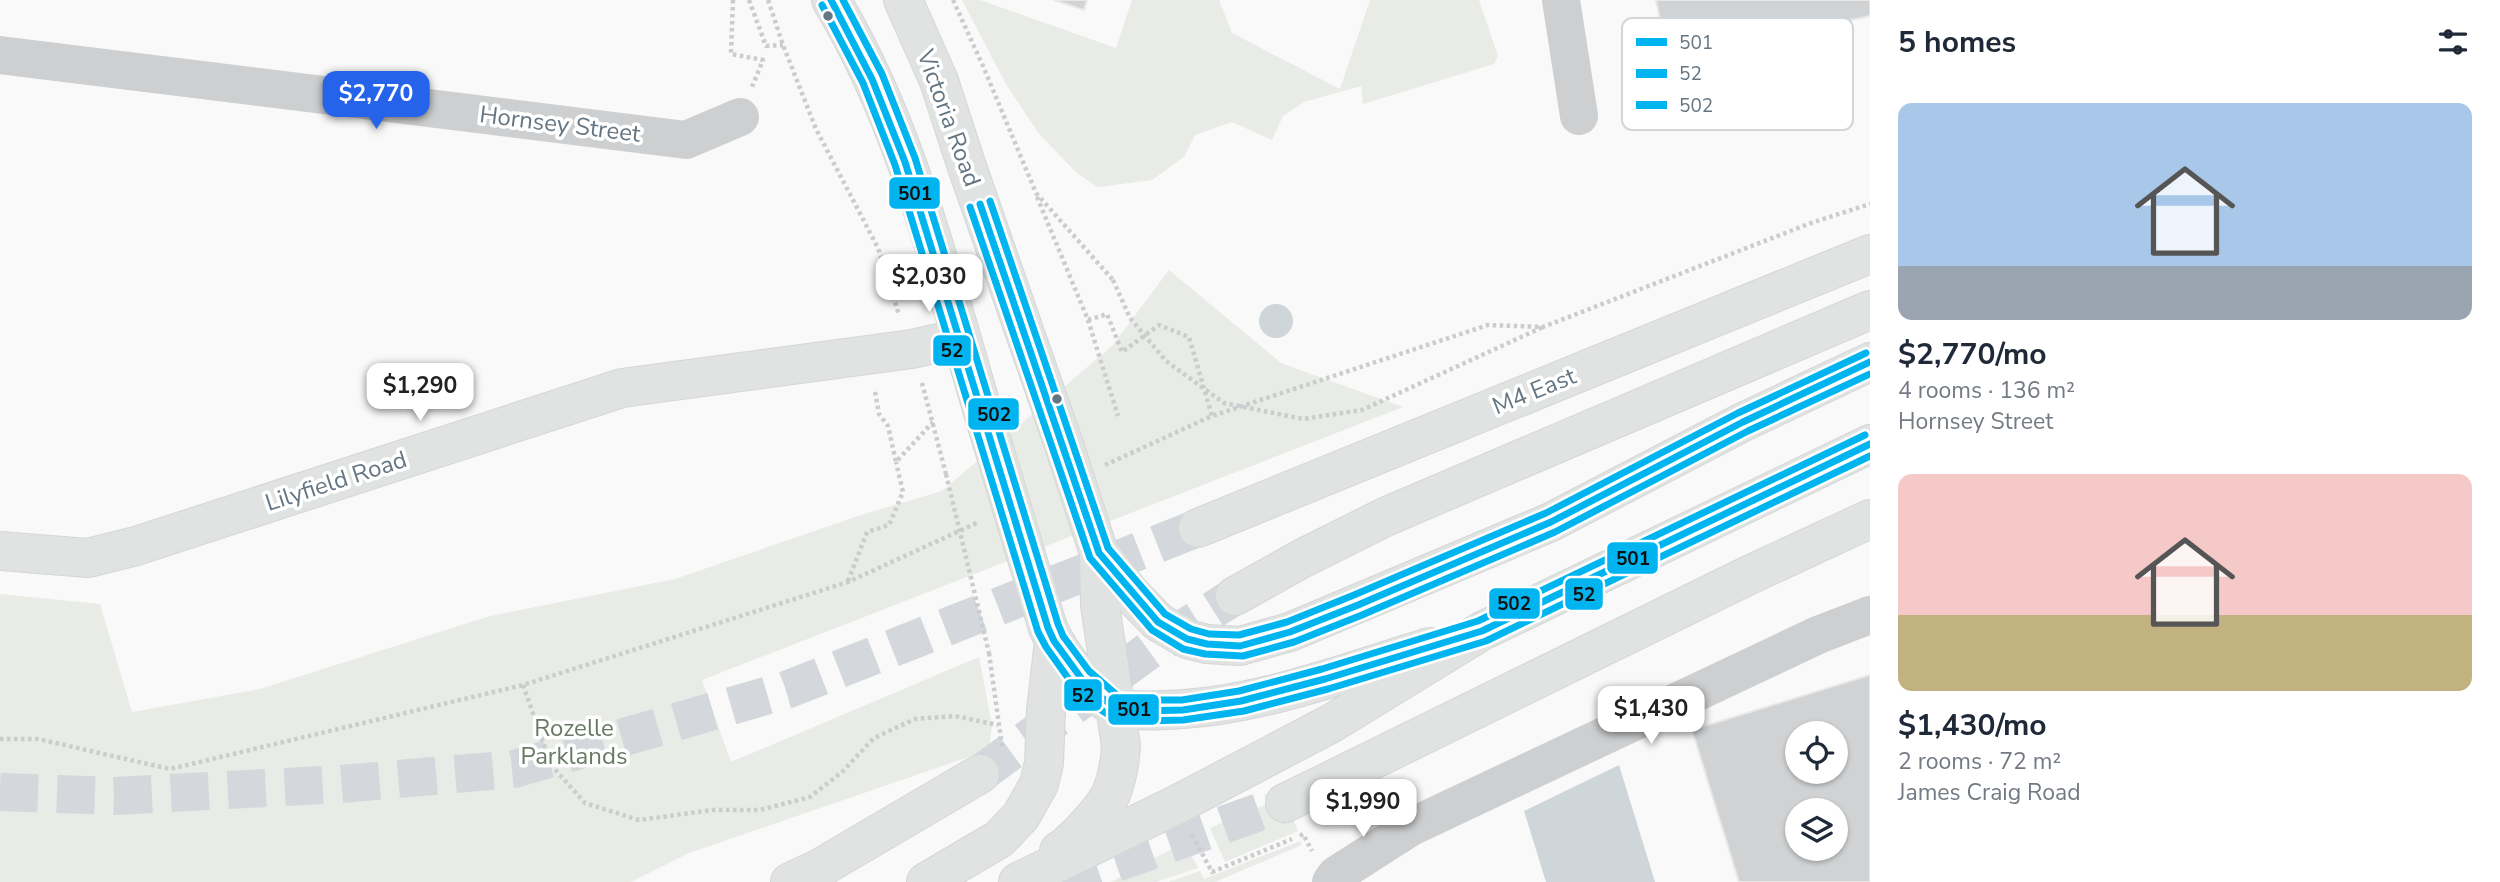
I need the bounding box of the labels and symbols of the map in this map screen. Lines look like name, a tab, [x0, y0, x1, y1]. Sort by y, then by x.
unlabelled marker	[821, 9, 835, 23]
legend	[1622, 18, 1853, 130]
text: 501	[1679, 30, 1713, 56]
street label: Victoria Road	[909, 44, 989, 191]
text: 52	[1679, 61, 1702, 87]
pin: $2,770	[319, 72, 433, 131]
text: 502	[1679, 93, 1713, 119]
street label: Hornsey Street	[478, 98, 643, 150]
line badge: 501	[888, 176, 941, 210]
text: 501	[898, 181, 932, 207]
pin: $2,030	[872, 254, 986, 314]
line badge: 52	[932, 334, 972, 367]
text: 52	[941, 338, 963, 364]
street label: M4 East	[1487, 360, 1581, 422]
pin: $1,290	[363, 364, 477, 423]
unlabelled marker	[1050, 392, 1064, 406]
line badge: 502	[967, 397, 1020, 431]
text: 502	[977, 402, 1011, 428]
street label: Lilyfield Road	[261, 443, 411, 519]
line badge: 501	[1606, 541, 1659, 575]
text: 501	[1616, 546, 1650, 572]
line badge: 52	[1564, 577, 1604, 611]
text: 52	[1573, 582, 1595, 608]
line badge: 502	[1488, 587, 1541, 620]
text: 502	[1497, 591, 1531, 617]
line badge: 52	[1063, 678, 1103, 712]
text: 52	[1072, 683, 1094, 709]
pin: $1,430	[1594, 686, 1708, 746]
line badge: 501	[1107, 693, 1160, 726]
text: 501	[1117, 697, 1151, 723]
park label: Rozelle Parklands	[521, 712, 627, 772]
pin: $1,990	[1306, 780, 1420, 839]

